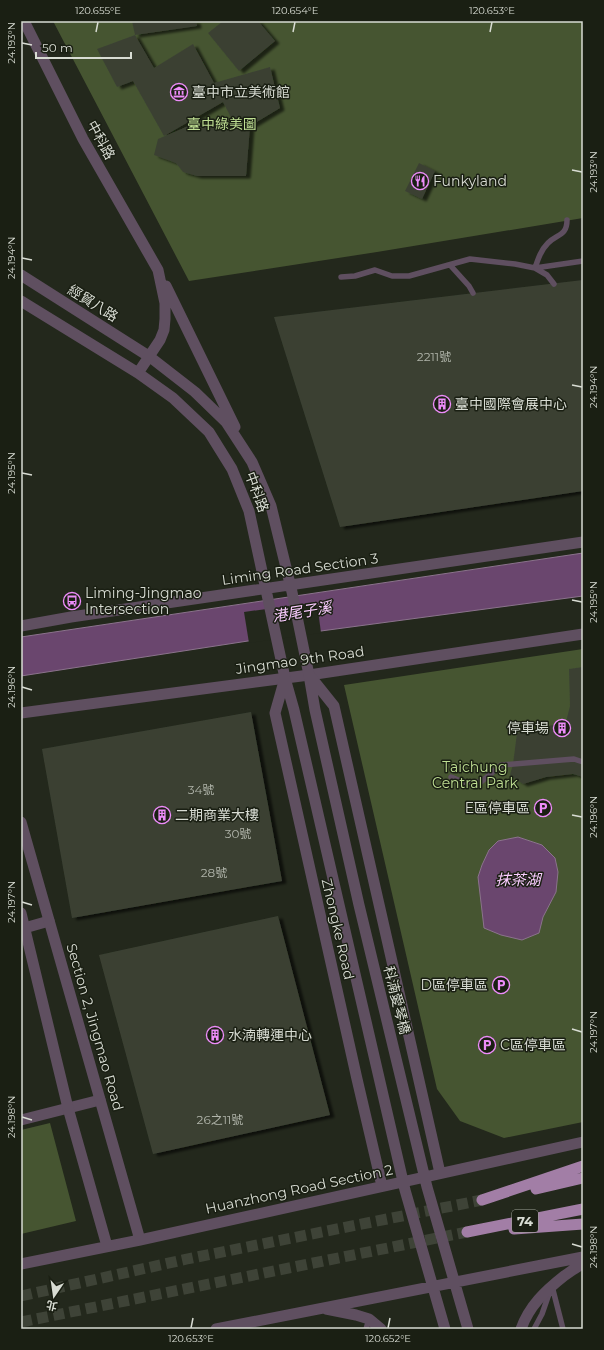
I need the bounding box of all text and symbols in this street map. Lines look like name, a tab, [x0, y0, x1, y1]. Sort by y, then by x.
text: 120.655°E	[75, 4, 121, 17]
text: 120.654°E	[272, 4, 319, 17]
text: 120.653°E	[469, 4, 515, 17]
text: 24.193°N	[5, 22, 18, 64]
scale bar	[36, 34, 131, 60]
text: 50 m	[42, 40, 73, 55]
museum icon: 臺中市立美術館	[169, 82, 189, 102]
place label: 臺中市立美術館	[192, 83, 290, 101]
park label: 臺中綠美圖	[187, 115, 257, 133]
street label: 中科路	[83, 117, 119, 163]
text: 24.193°N	[587, 151, 600, 193]
restaurant icon: Funkyland	[410, 171, 430, 191]
place label: Funkyland	[433, 172, 507, 190]
text: 24.194°N	[5, 237, 18, 279]
street label: 經貿八路	[64, 281, 122, 325]
house number: 2211號	[417, 349, 451, 364]
text: 24.194°N	[587, 366, 600, 408]
building icon: 臺中國際會展中心	[432, 394, 452, 414]
place label: 臺中國際會展中心	[455, 395, 567, 413]
text: 24.195°N	[5, 452, 18, 494]
street label: 中科路	[241, 469, 273, 515]
street label: Liming Road Section 3	[221, 549, 380, 589]
text: 24.195°N	[587, 581, 600, 623]
place label: Liming-Jingmao Intersection	[85, 584, 202, 618]
bus stop icon: Liming-Jingmao Intersection	[62, 591, 82, 611]
water label: 港尾子溪	[271, 597, 335, 626]
street label: Jingmao 9th Road	[234, 642, 365, 678]
text: 24.196°N	[5, 666, 18, 708]
building icon: 停車場	[552, 718, 572, 738]
place label: 停車場	[507, 719, 549, 737]
park label: Taichung Central Park	[432, 758, 519, 792]
house number: 34號	[188, 782, 214, 797]
text: 24.196°N	[587, 796, 600, 838]
parking icon: E區停車區	[533, 798, 553, 818]
place label: E區停車區	[465, 799, 530, 817]
building icon: 二期商業大樓	[152, 805, 172, 825]
place label: 二期商業大樓	[175, 806, 259, 824]
house number: 30號	[225, 826, 251, 841]
house number: 28號	[201, 865, 227, 880]
water label: 抹茶湖	[495, 870, 542, 889]
street label: Zhongke Road	[318, 877, 358, 981]
text: 24.197°N	[5, 881, 18, 923]
street label: Section 2, Jingmao Road	[62, 941, 128, 1113]
street label: 科湳愛琴橋	[380, 964, 414, 1036]
parking icon: D區停車區	[491, 975, 511, 995]
place label: D區停車區	[420, 976, 488, 994]
text: 24.197°N	[587, 1011, 600, 1053]
building icon: 水湳轉運中心	[205, 1025, 225, 1045]
place label: 水湳轉運中心	[228, 1026, 312, 1044]
parking icon: C區停車區	[477, 1035, 497, 1055]
place label: C區停車區	[500, 1036, 566, 1054]
text: 24.198°N	[5, 1096, 18, 1138]
house number: 26之11號	[197, 1112, 243, 1127]
street label: Huanzhong Road Section 2	[204, 1160, 394, 1218]
road number: 74	[512, 1210, 538, 1232]
text: 24.198°N	[587, 1226, 600, 1268]
north arrow	[34, 1276, 74, 1316]
text: 北	[45, 1298, 59, 1314]
text: 120.653°E	[168, 1332, 214, 1345]
text: 120.652°E	[365, 1332, 411, 1345]

